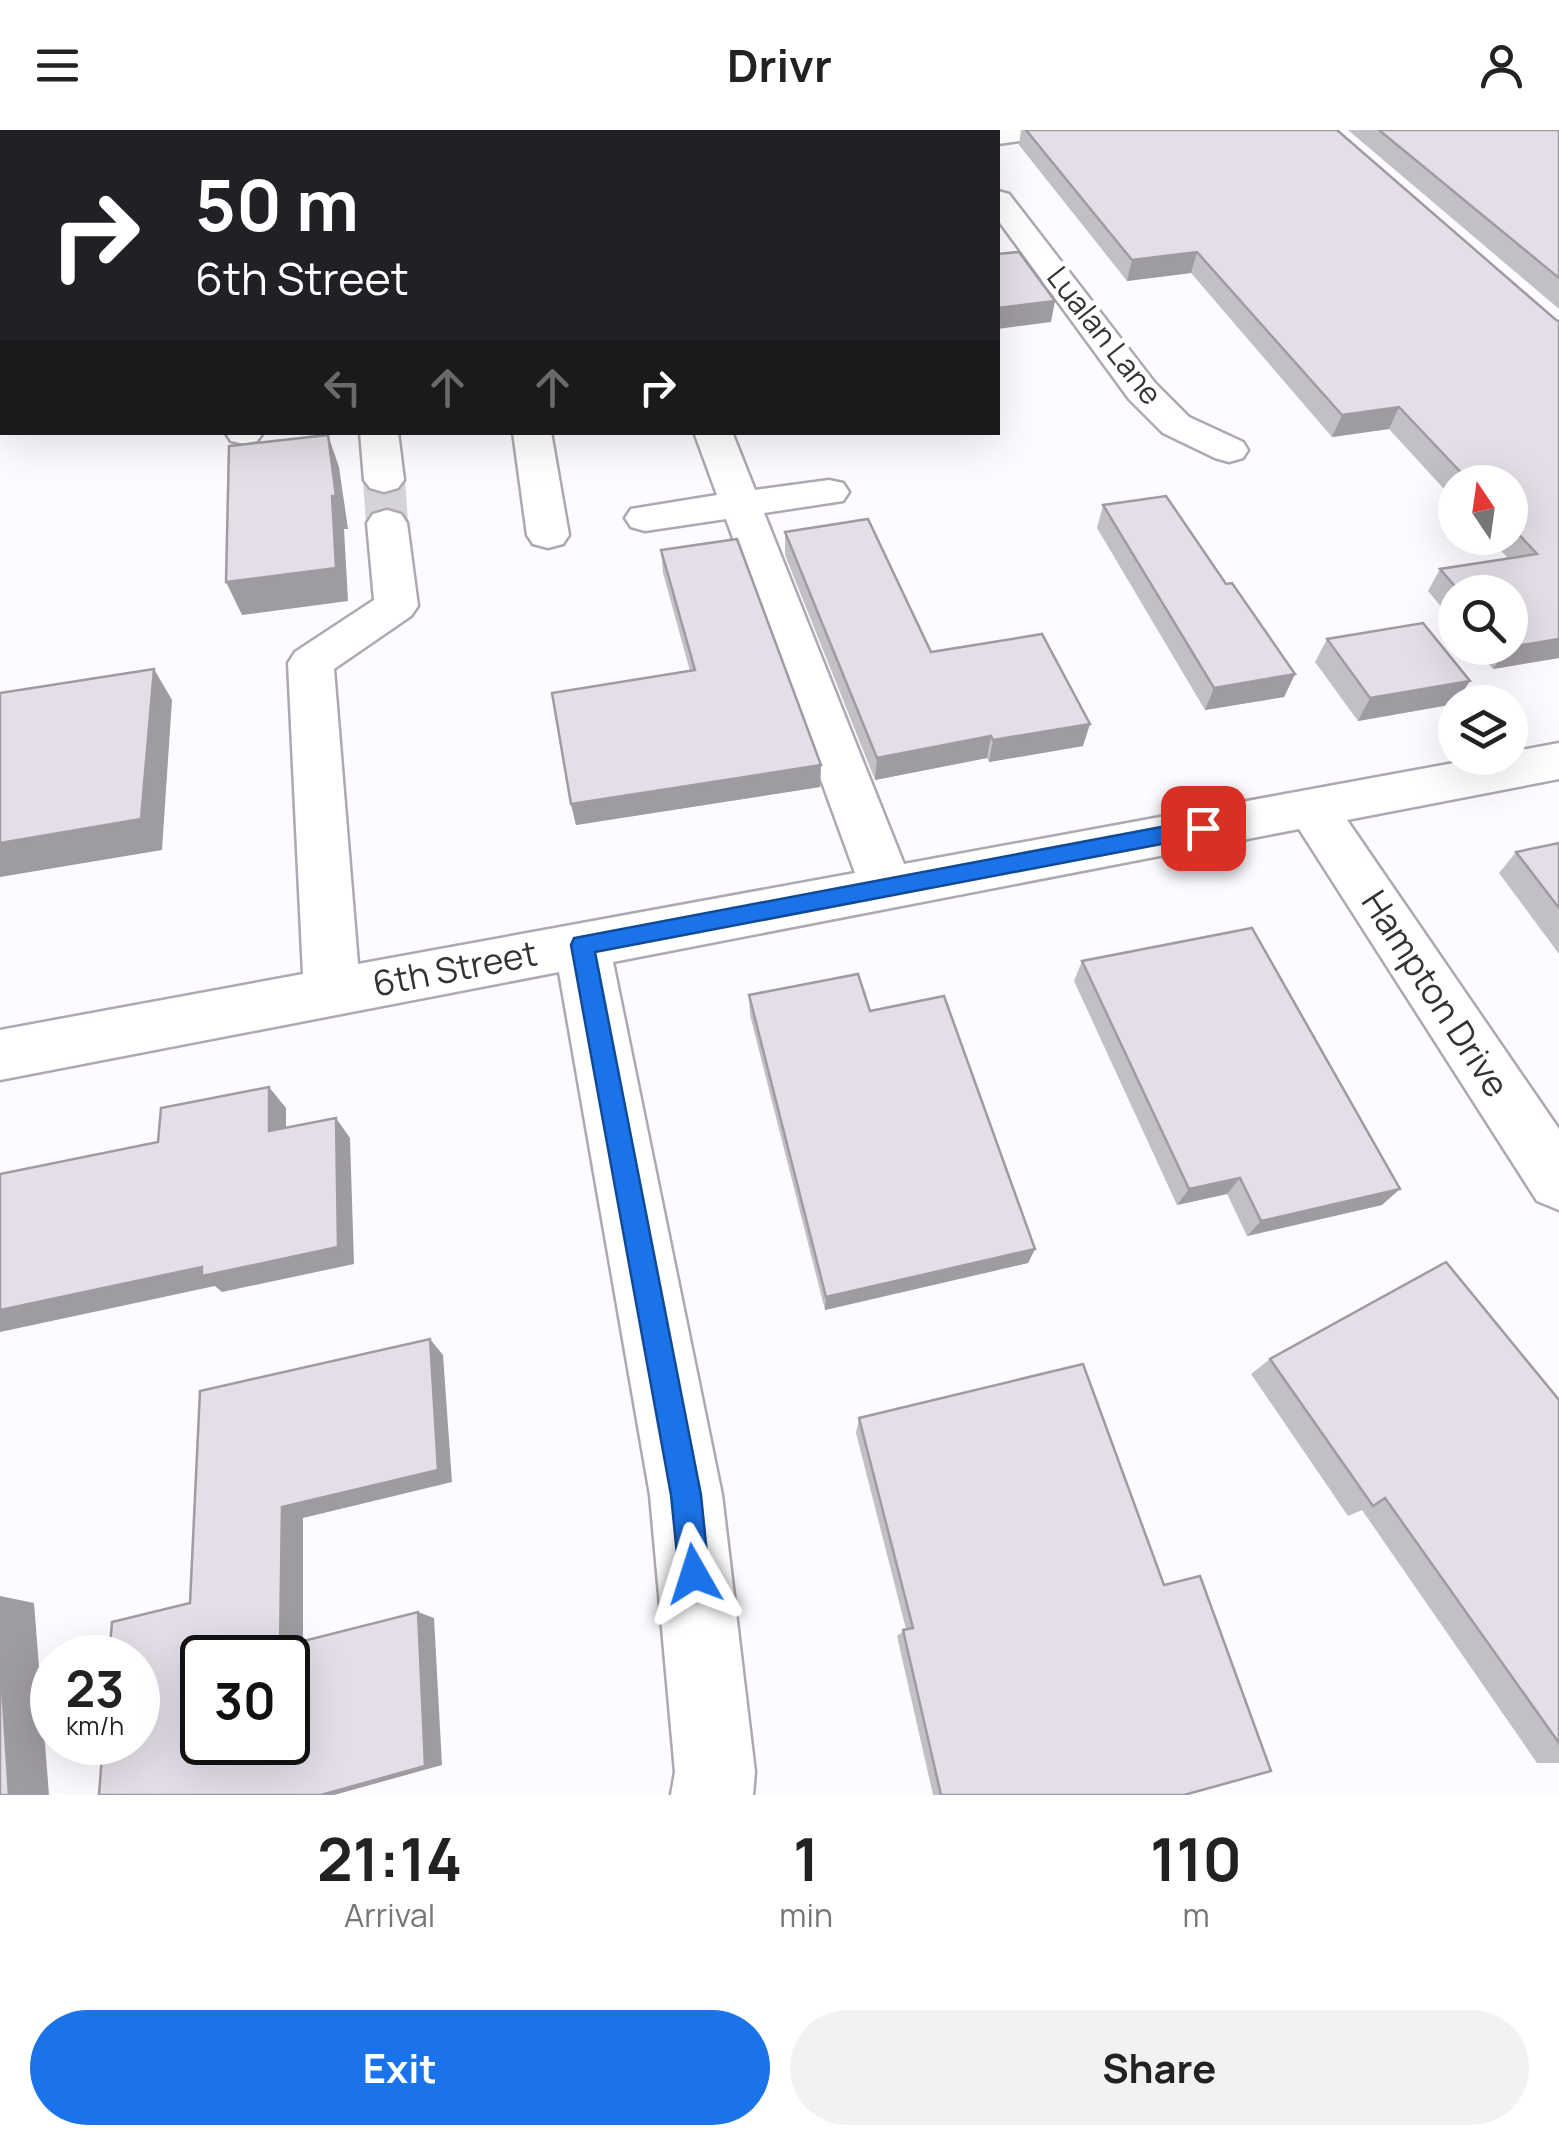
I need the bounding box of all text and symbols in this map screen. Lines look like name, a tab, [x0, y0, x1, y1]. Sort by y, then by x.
text: Drivr	[727, 34, 832, 96]
icon: menu	[30, 38, 85, 93]
icon: person	[1474, 38, 1529, 93]
text: 50 m	[195, 156, 359, 252]
icon: right	[30, 170, 160, 300]
text: 6th Street	[195, 247, 409, 309]
street label: Lualan Lane	[1038, 258, 1172, 413]
icon: left	[315, 360, 370, 415]
icon: ahead	[420, 360, 475, 415]
icon: ahead	[525, 360, 580, 415]
icon: right	[630, 360, 685, 415]
north arrow	[1438, 465, 1528, 555]
map controls	[1438, 465, 1528, 775]
button: search	[1438, 575, 1528, 665]
button: layers	[1438, 685, 1528, 775]
pin	[1161, 786, 1246, 871]
icon: arrive	[1176, 801, 1231, 856]
street label: Hampton Drive	[1351, 881, 1521, 1106]
street label: 6th Street	[369, 929, 541, 1007]
position arrow	[642, 1522, 746, 1626]
speed limit sign: 30	[180, 1635, 310, 1765]
text: 23	[66, 1654, 124, 1722]
text: km/h	[66, 1708, 124, 1743]
text: 21:14	[317, 1817, 462, 1899]
text: 1	[793, 1817, 819, 1899]
text: 110	[1150, 1817, 1242, 1899]
text: Arrival	[344, 1893, 435, 1937]
text: min	[779, 1893, 833, 1937]
text: m	[1182, 1893, 1210, 1937]
button: Exit	[30, 2010, 770, 2125]
button: Share	[790, 2010, 1529, 2125]

